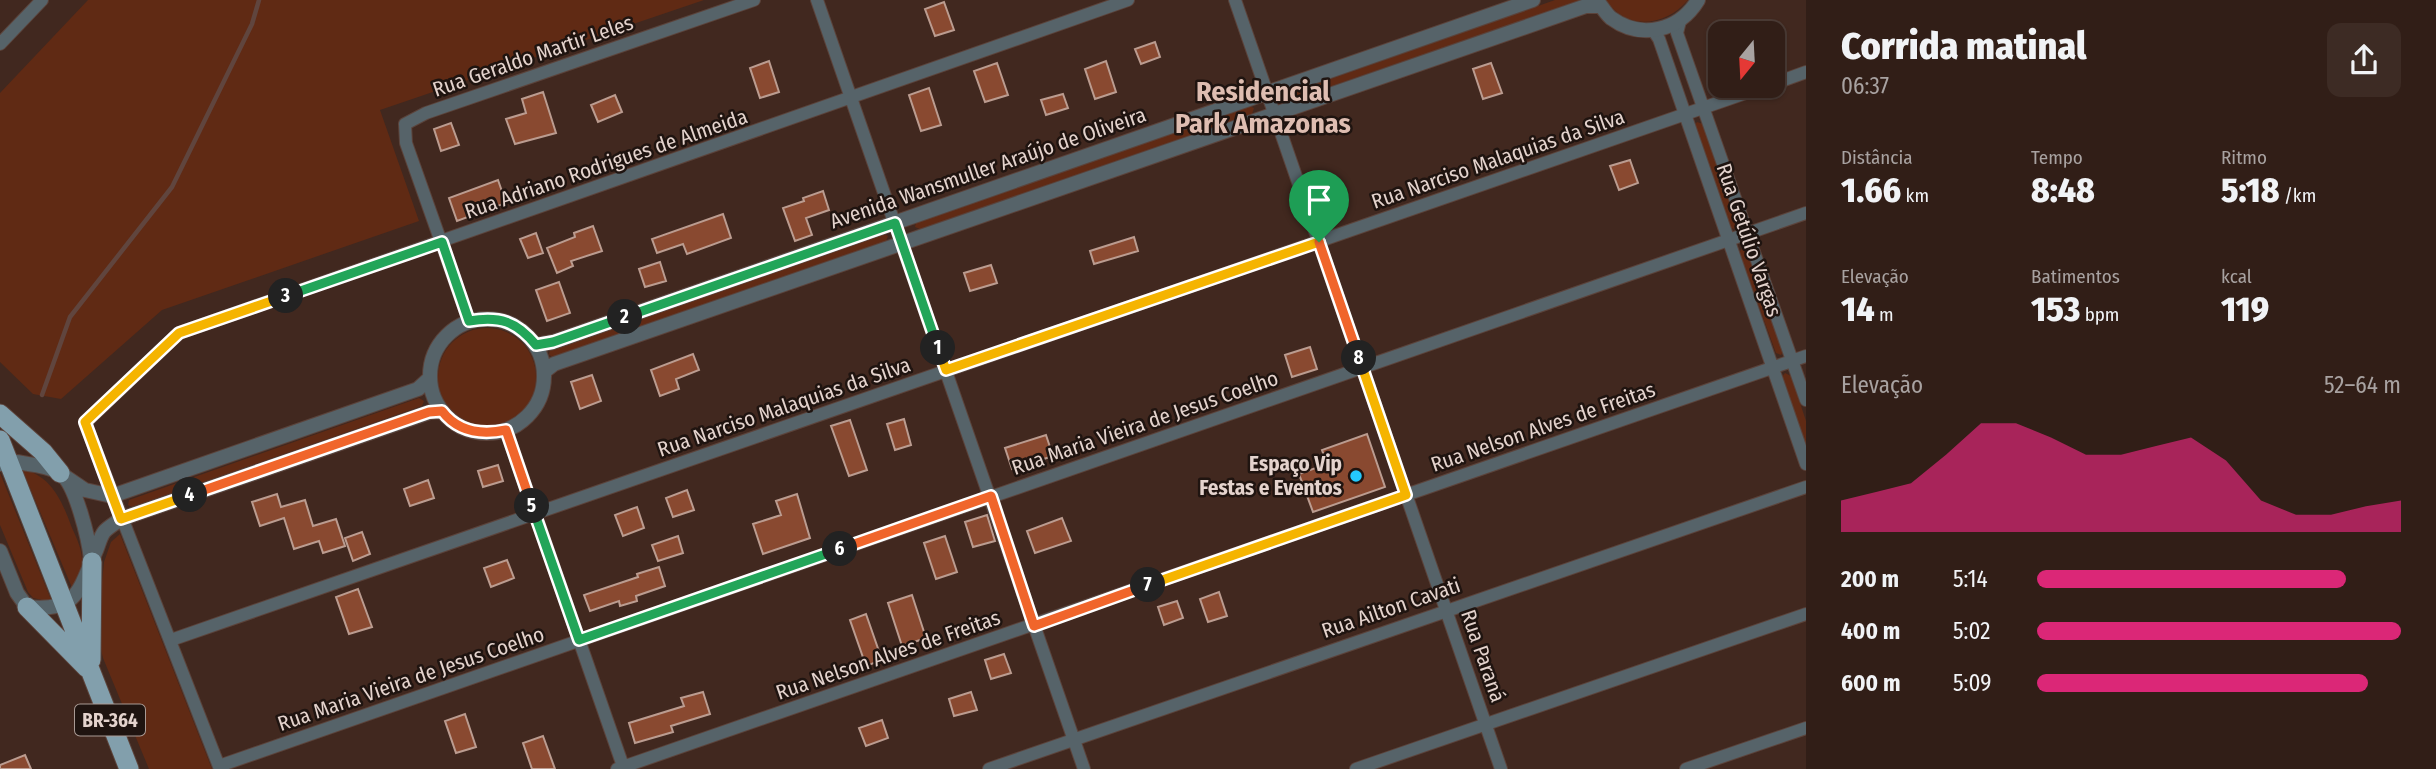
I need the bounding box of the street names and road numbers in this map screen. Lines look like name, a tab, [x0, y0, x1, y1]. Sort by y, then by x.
street label: Rua Geraldo Martir Leles	[429, 9, 637, 103]
street label: Avenida Wansmuller Araújo de Oliveira	[827, 102, 1149, 234]
street label: Rua Adriano Rodrigues de Almeida	[461, 103, 751, 225]
street label: Rua Narciso Malaquias da Silva	[1368, 103, 1628, 215]
street label: Rua Getúlio Vargas	[1711, 160, 1787, 320]
street label: Rua Narciso Malaquias da Silva	[654, 351, 914, 463]
street label: Rua Maria Vieira de Jesus Coelho	[1008, 365, 1282, 481]
street label: Rua Nelson Alves de Freitas	[1427, 376, 1659, 478]
street label: Rua Ailton Cavati	[1318, 572, 1464, 644]
street label: Rua Nelson Alves de Freitas	[772, 604, 1004, 706]
street label: Rua Paraná	[1455, 606, 1511, 706]
street label: Rua Maria Vieira de Jesus Coelho	[274, 621, 548, 737]
road number: BR-364	[75, 705, 145, 736]

